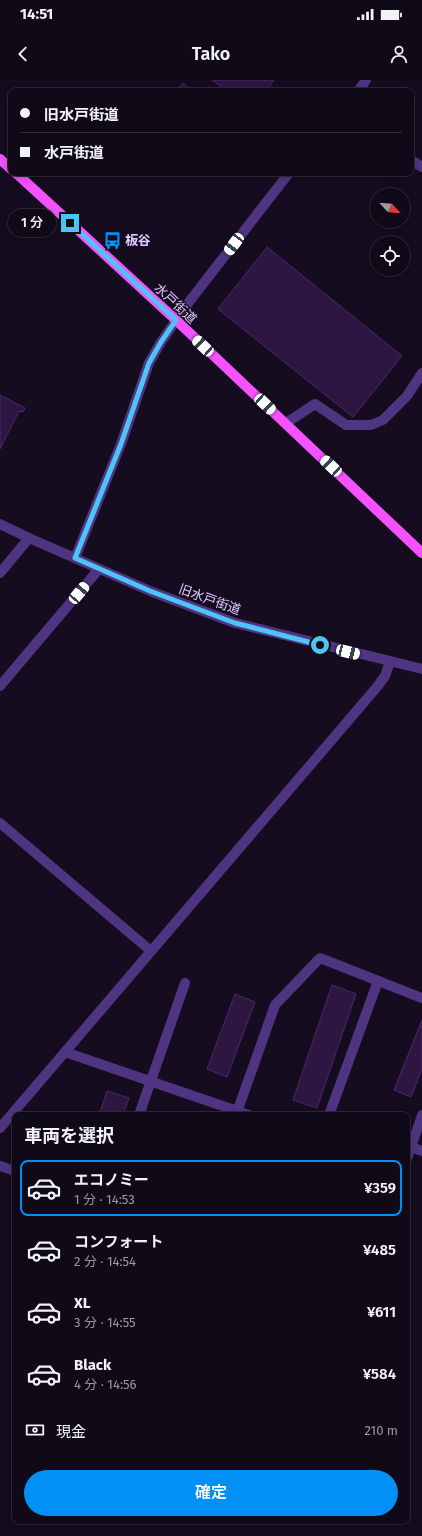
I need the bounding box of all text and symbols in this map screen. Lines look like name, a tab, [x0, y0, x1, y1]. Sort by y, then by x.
text: 14:51	[20, 5, 53, 23]
icon: back	[12, 43, 34, 65]
text: Tako	[192, 43, 230, 65]
icon: person	[388, 43, 410, 65]
text: 旧水戸街道	[44, 106, 119, 124]
text: 水戸街道	[44, 144, 104, 162]
north arrow	[370, 188, 410, 228]
map controls	[370, 188, 410, 276]
callout: 1 分	[8, 209, 56, 237]
route end	[61, 214, 79, 232]
text: 1 分	[21, 215, 43, 230]
bus stop icon: 板谷	[102, 230, 122, 250]
car	[222, 231, 246, 257]
place label: 板谷	[125, 233, 151, 248]
button: locate	[370, 236, 410, 276]
street label: 水戸街道	[152, 280, 200, 327]
car	[190, 333, 216, 359]
car	[252, 391, 278, 417]
car	[318, 453, 344, 479]
car	[67, 580, 91, 606]
street label: 旧水戸街道	[177, 581, 243, 618]
route start	[311, 636, 329, 654]
car	[335, 643, 361, 661]
text: 車両を選択	[24, 1125, 114, 1147]
icon: car	[26, 1170, 62, 1206]
text: エコノミー	[74, 1171, 149, 1189]
text: ¥359	[364, 1179, 396, 1197]
text: 1 分 · 14:53	[74, 1192, 135, 1207]
icon: car	[26, 1232, 62, 1268]
text: コンフォート	[74, 1233, 164, 1251]
text: ¥485	[363, 1241, 396, 1259]
text: 2 分 · 14:54	[74, 1254, 136, 1269]
icon: car	[26, 1294, 62, 1330]
text: XL	[74, 1294, 90, 1312]
text: ¥611	[367, 1303, 396, 1321]
text: 3 分 · 14:55	[74, 1315, 136, 1330]
icon: car	[26, 1356, 62, 1392]
text: Black	[74, 1356, 111, 1374]
text: ¥584	[363, 1365, 396, 1383]
text: 4 分 · 14:56	[74, 1377, 137, 1392]
icon: cash	[24, 1419, 46, 1441]
text: 現金	[56, 1423, 86, 1441]
text: 210 m	[364, 1423, 398, 1438]
button: 確定	[24, 1470, 398, 1516]

